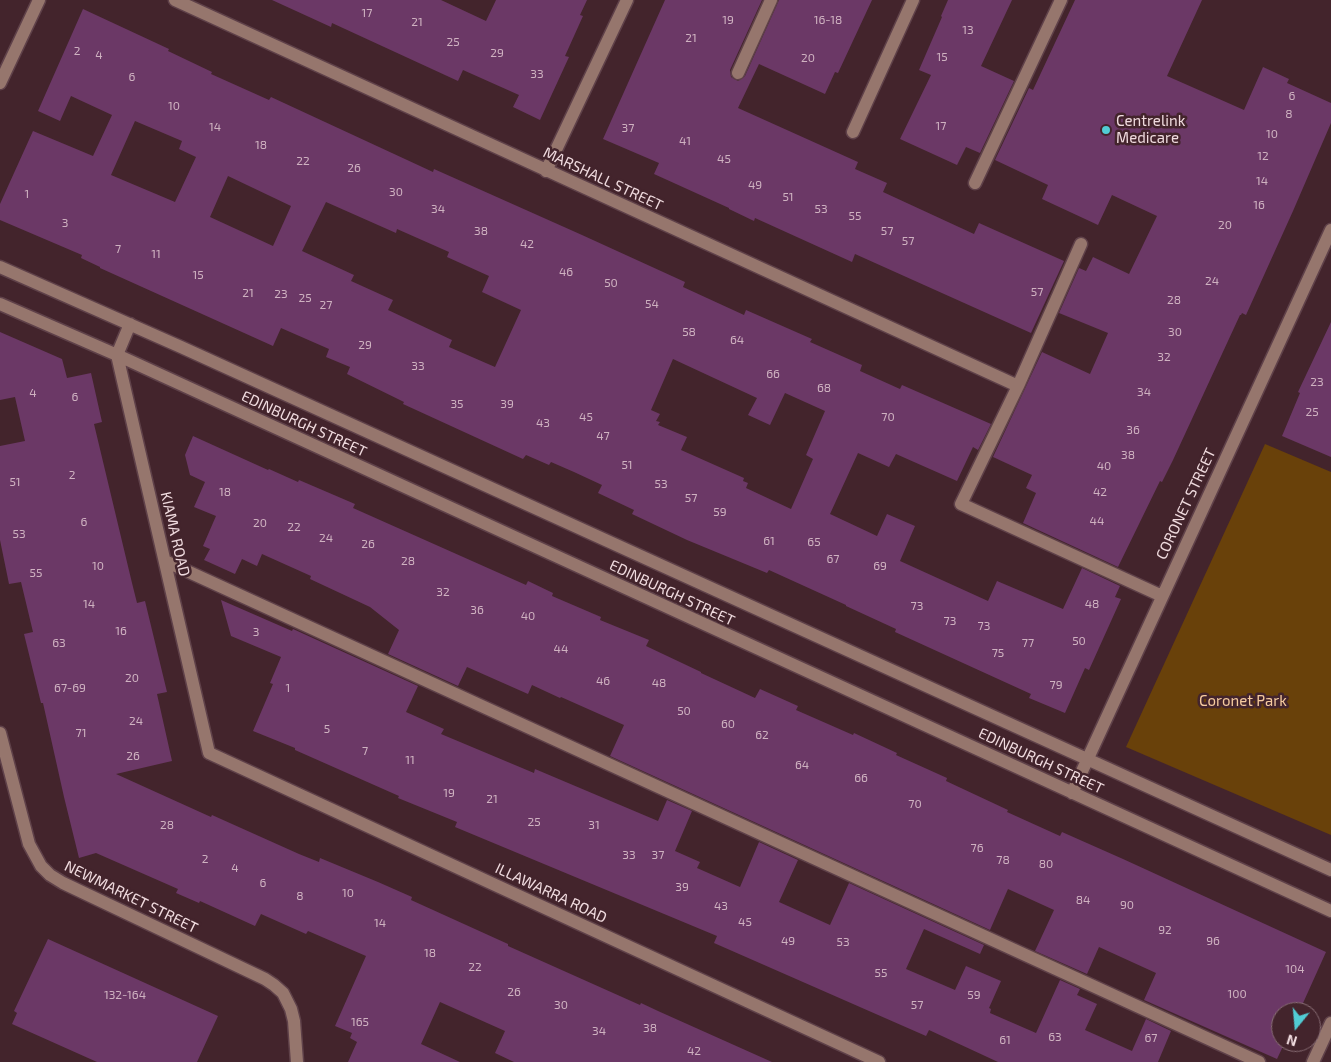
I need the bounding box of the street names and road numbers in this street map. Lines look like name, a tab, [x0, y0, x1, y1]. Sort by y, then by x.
street label: MARSHALL STREET	[540, 143, 666, 215]
street label: EDINBURGH STREET	[239, 387, 369, 461]
street label: CORONET STREET	[1152, 446, 1220, 562]
street label: KIAMA ROAD	[157, 490, 193, 578]
street label: EDINBURGH STREET	[607, 556, 737, 630]
street label: EDINBURGH STREET	[976, 724, 1106, 798]
street label: NEWMARKET STREET	[61, 857, 201, 937]
street label: ILLAWARRA ROAD	[492, 859, 610, 927]

